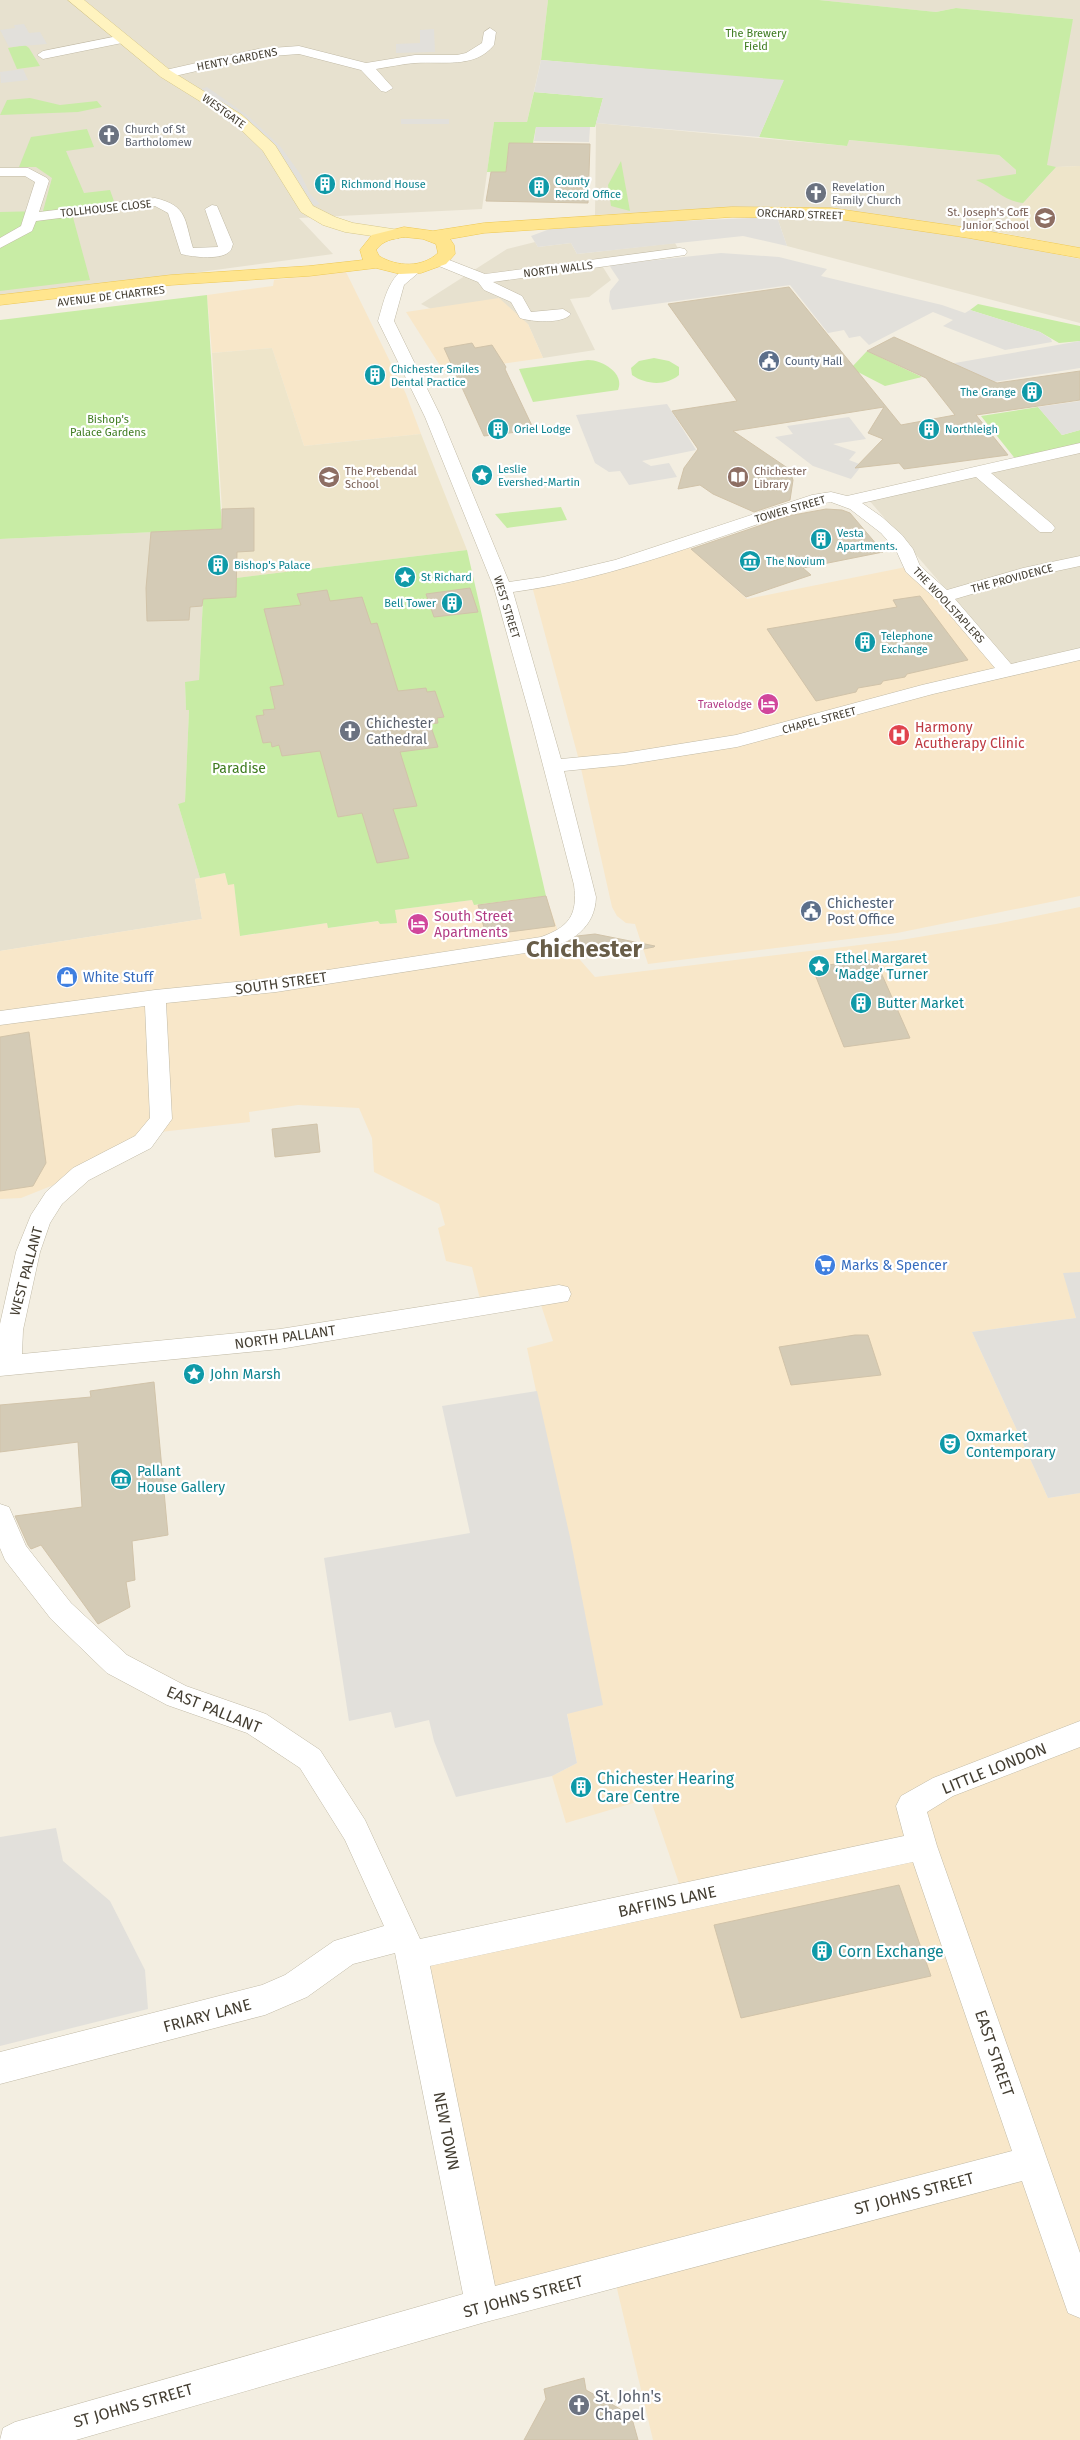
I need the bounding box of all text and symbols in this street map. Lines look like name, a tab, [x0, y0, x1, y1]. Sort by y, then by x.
park label: The Brewery Field	[725, 27, 787, 53]
street label: HENTY GARDENS	[196, 45, 279, 74]
street label: WESTGATE	[200, 91, 248, 131]
church icon: Church of St Bartholomew	[97, 123, 121, 147]
place label: Church of St Bartholomew	[125, 123, 192, 149]
building icon: Richmond House	[313, 172, 337, 196]
building icon: County Record Office	[527, 175, 551, 199]
place label: County Record Office	[555, 175, 621, 201]
place label: Richmond House	[341, 178, 426, 191]
church icon: Revelation Family Church	[804, 181, 828, 205]
place label: Revelation Family Church	[832, 181, 901, 207]
street label: TOLLHOUSE CLOSE	[60, 197, 152, 220]
street label: ORCHARD STREET	[757, 206, 844, 223]
place label: St. Joseph's CofE Junior School	[947, 206, 1029, 232]
school or university icon: St. Joseph's CofE Junior School	[1033, 206, 1057, 230]
street label: NORTH WALLS	[523, 259, 594, 280]
street label: AVENUE DE CHARTRES	[57, 283, 166, 310]
public building icon: County Hall	[757, 349, 781, 373]
place label: County Hall	[785, 355, 842, 368]
building icon: Chichester Smiles Dental Practice	[363, 363, 387, 387]
place label: Chichester Smiles Dental Practice	[391, 363, 479, 389]
building icon: The Grange	[1020, 380, 1044, 404]
place label: The Grange	[960, 386, 1016, 399]
park label: Bishop's Palace Gardens	[70, 413, 146, 439]
building icon: Oriel Lodge	[486, 417, 510, 441]
building icon: Northleigh	[917, 417, 941, 441]
place label: Oriel Lodge	[514, 423, 571, 436]
place label: Northleigh	[945, 423, 998, 436]
place icon: Leslie Evershed-Martin	[470, 463, 494, 487]
place label: Leslie Evershed-Martin	[498, 463, 580, 489]
school or university icon: The Prebendal School	[317, 465, 341, 489]
place label: The Prebendal School	[345, 465, 417, 491]
library icon: Chichester Library	[726, 465, 750, 489]
place label: Chichester Library	[754, 465, 807, 491]
street label: TOWER STREET	[753, 493, 827, 526]
building icon: Vesta Apartments.	[809, 527, 833, 551]
place label: Vesta Apartments.	[837, 527, 898, 553]
museum icon: The Novium	[738, 549, 762, 573]
building icon: Bishop's Palace	[206, 553, 230, 577]
place label: The Novium	[766, 555, 825, 568]
place label: Bishop's Palace	[234, 559, 310, 572]
street label: THE PROVIDENCE	[970, 561, 1055, 596]
place icon: St Richard	[393, 565, 417, 589]
street label: THE WOOLSTAPLERS	[910, 565, 987, 646]
place label: St Richard	[421, 571, 472, 584]
street label: WEST STREET	[491, 574, 522, 640]
building icon: Bell Tower	[440, 591, 464, 615]
place label: Bell Tower	[384, 597, 437, 610]
building icon: Telephone Exchange	[853, 630, 877, 654]
place label: Telephone Exchange	[881, 630, 933, 656]
hotel icon: Travelodge	[756, 692, 780, 716]
place label: Travelodge	[698, 698, 752, 711]
street label: CHAPEL STREET	[781, 704, 858, 737]
place label: Chichester Cathedral	[366, 715, 433, 748]
church icon: Chichester Cathedral	[338, 719, 362, 743]
place label: Harmony Acutherapy Clinic	[915, 719, 1025, 752]
hospital icon: Harmony Acutherapy Clinic	[887, 723, 911, 747]
park label: Paradise	[212, 760, 266, 777]
place label: Chichester Post Office	[827, 895, 895, 928]
public building icon: Chichester Post Office	[799, 899, 823, 923]
place label: South Street Apartments	[434, 908, 514, 941]
hotel icon: South Street Apartments	[406, 912, 430, 936]
district label: Chichester	[526, 935, 642, 963]
place label: Ethel Margaret ‘Madge’ Turner	[835, 950, 929, 983]
place icon: Ethel Margaret ‘Madge’ Turner	[807, 954, 831, 978]
shop icon: White Stuff	[55, 965, 79, 989]
place label: White Stuff	[83, 969, 154, 986]
street label: SOUTH STREET	[234, 969, 329, 998]
building icon: Butter Market	[849, 991, 873, 1015]
place label: Butter Market	[877, 995, 965, 1012]
street label: WEST PALLANT	[6, 1224, 47, 1317]
supermarket icon: Marks & Spencer	[813, 1253, 837, 1277]
place label: Marks & Spencer	[841, 1257, 948, 1274]
street label: NORTH PALLANT	[233, 1322, 338, 1353]
place icon: John Marsh	[182, 1362, 206, 1386]
place label: John Marsh	[210, 1366, 281, 1383]
place label: Oxmarket Contemporary	[966, 1428, 1056, 1461]
theatre icon: Oxmarket Contemporary	[938, 1432, 962, 1456]
place label: Pallant House Gallery	[137, 1463, 225, 1496]
museum icon: Pallant House Gallery	[109, 1467, 133, 1491]
street label: EAST PALLANT	[164, 1682, 265, 1737]
street label: LITTLE LONDON	[939, 1739, 1049, 1798]
place label: Chichester Hearing Care Centre	[597, 1769, 735, 1806]
building icon: Chichester Hearing Care Centre	[569, 1775, 593, 1799]
street label: BAFFINS LANE	[616, 1882, 718, 1921]
building icon: Corn Exchange	[810, 1939, 834, 1963]
place label: Corn Exchange	[838, 1942, 944, 1961]
street label: FRIARY LANE	[161, 1995, 253, 2036]
street label: EAST STREET	[971, 2007, 1018, 2100]
street label: NEW TOWN	[430, 2090, 463, 2172]
street label: ST JOHNS STREET	[852, 2168, 977, 2219]
street label: ST JOHNS STREET	[461, 2271, 586, 2322]
street label: ST JOHNS STREET	[71, 2379, 196, 2432]
place label: St. John's Chapel	[595, 2387, 661, 2424]
church icon: St. John's Chapel	[567, 2393, 591, 2417]

